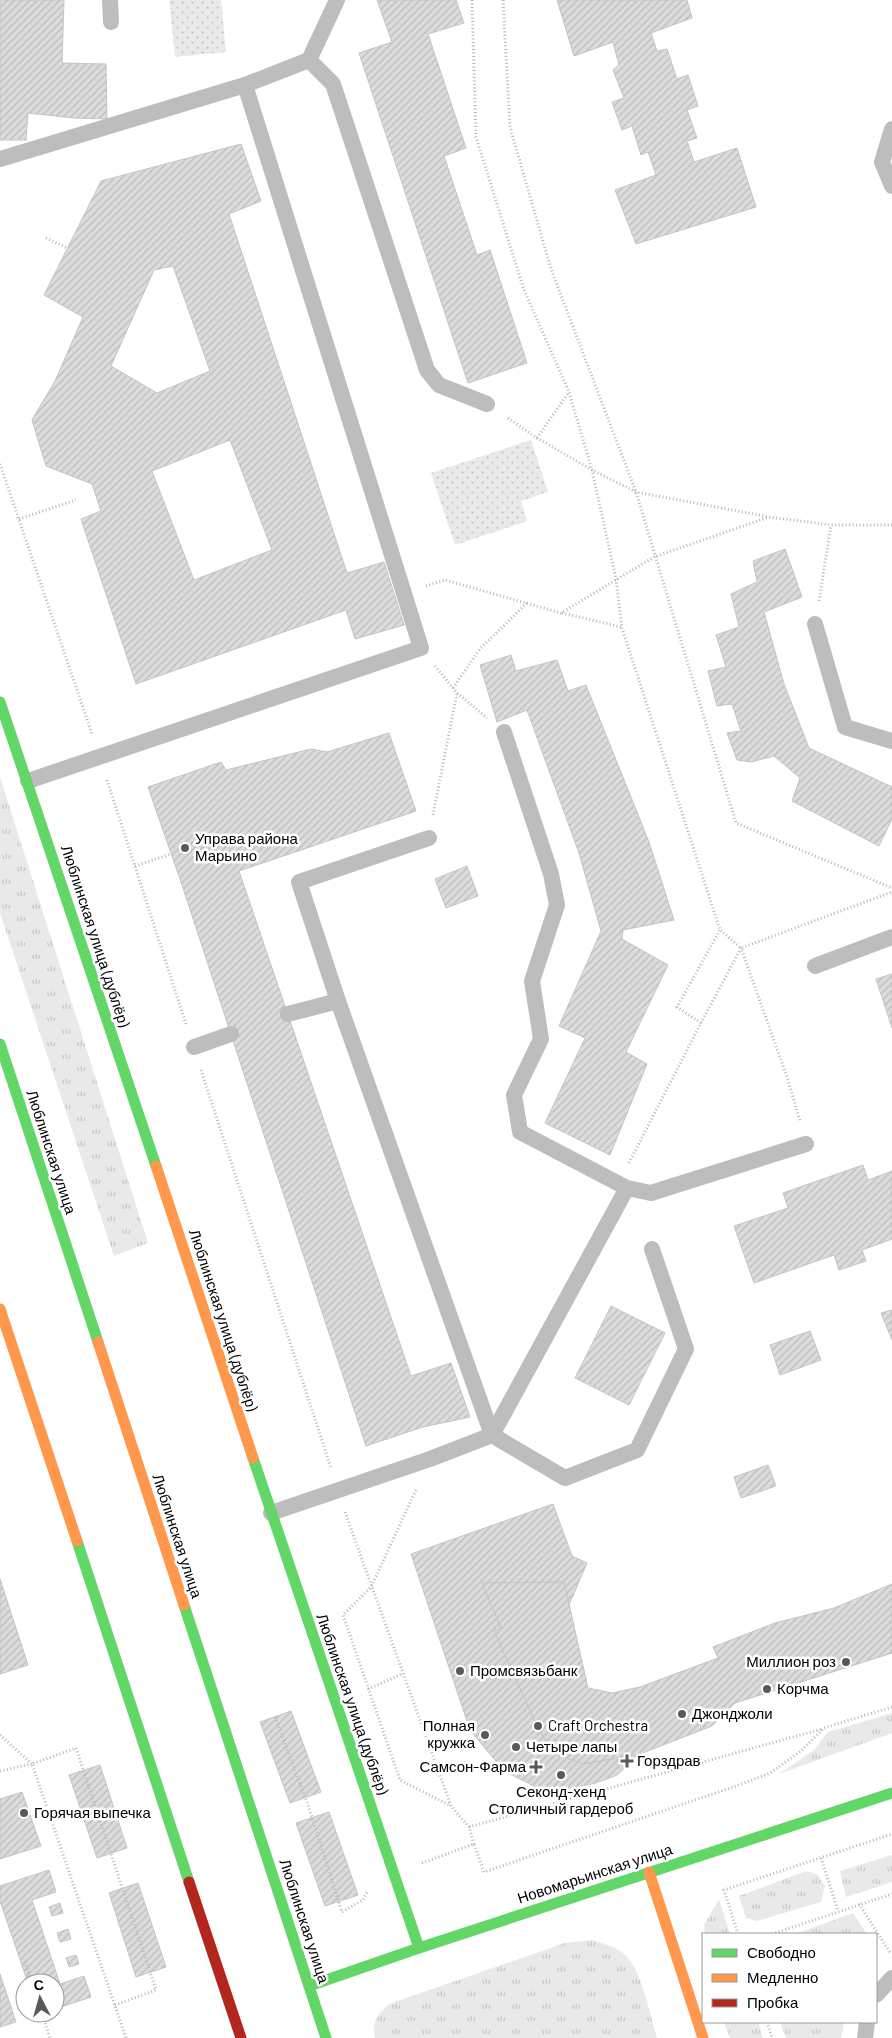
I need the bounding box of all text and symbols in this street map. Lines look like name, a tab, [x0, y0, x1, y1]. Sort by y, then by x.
place label: Управа района Марьино	[195, 829, 298, 864]
marker: Управа района Марьино	[179, 842, 191, 854]
street label: Люблинская улица (дублёр)	[58, 843, 134, 1029]
street label: Люблинская улица	[23, 1087, 81, 1217]
street label: Люблинская улица (дублёр)	[186, 1227, 262, 1413]
street label: Люблинская улица	[149, 1471, 207, 1601]
street label: Люблинская улица (дублёр)	[313, 1611, 392, 1797]
place label: Миллион роз	[746, 1652, 836, 1670]
marker: Миллион роз	[840, 1656, 852, 1668]
place label: Промсвязьбанк	[470, 1661, 578, 1679]
marker: Промсвязьбанк	[454, 1665, 466, 1677]
place label: Корчма	[777, 1679, 829, 1697]
marker: Корчма	[761, 1683, 773, 1695]
place label: Джонджоли	[692, 1704, 773, 1722]
marker: Джонджоли	[676, 1708, 688, 1720]
place label: Полная кружка	[423, 1716, 476, 1751]
place label: Craft Orchestra	[548, 1716, 648, 1734]
marker: Craft Orchestra	[532, 1720, 544, 1732]
marker: Полная кружка	[479, 1729, 491, 1741]
place label: Четыре лапы	[526, 1737, 617, 1755]
marker: Четыре лапы	[510, 1741, 522, 1753]
place label: Горздрав	[637, 1751, 701, 1769]
marker: Горздрав	[621, 1755, 633, 1767]
place label: Самсон-Фарма	[419, 1757, 527, 1775]
marker: Самсон-Фарма	[530, 1761, 542, 1773]
marker: Секонд-хенд Столичный гардероб	[555, 1769, 567, 1781]
place label: Секонд-хенд Столичный гардероб	[489, 1782, 633, 1817]
place label: Горячая выпечка	[34, 1803, 151, 1821]
marker: Горячая выпечка	[18, 1807, 30, 1819]
street label: Новомарьинская улица	[515, 1839, 675, 1907]
street label: Люблинская улица	[276, 1856, 334, 1986]
legend	[702, 1933, 877, 2023]
text: Свободно	[747, 1943, 816, 1961]
text: Медленно	[747, 1968, 818, 1986]
north arrow	[15, 1973, 65, 2023]
text: С	[33, 1976, 45, 1994]
text: Пробка	[747, 1993, 799, 2011]

